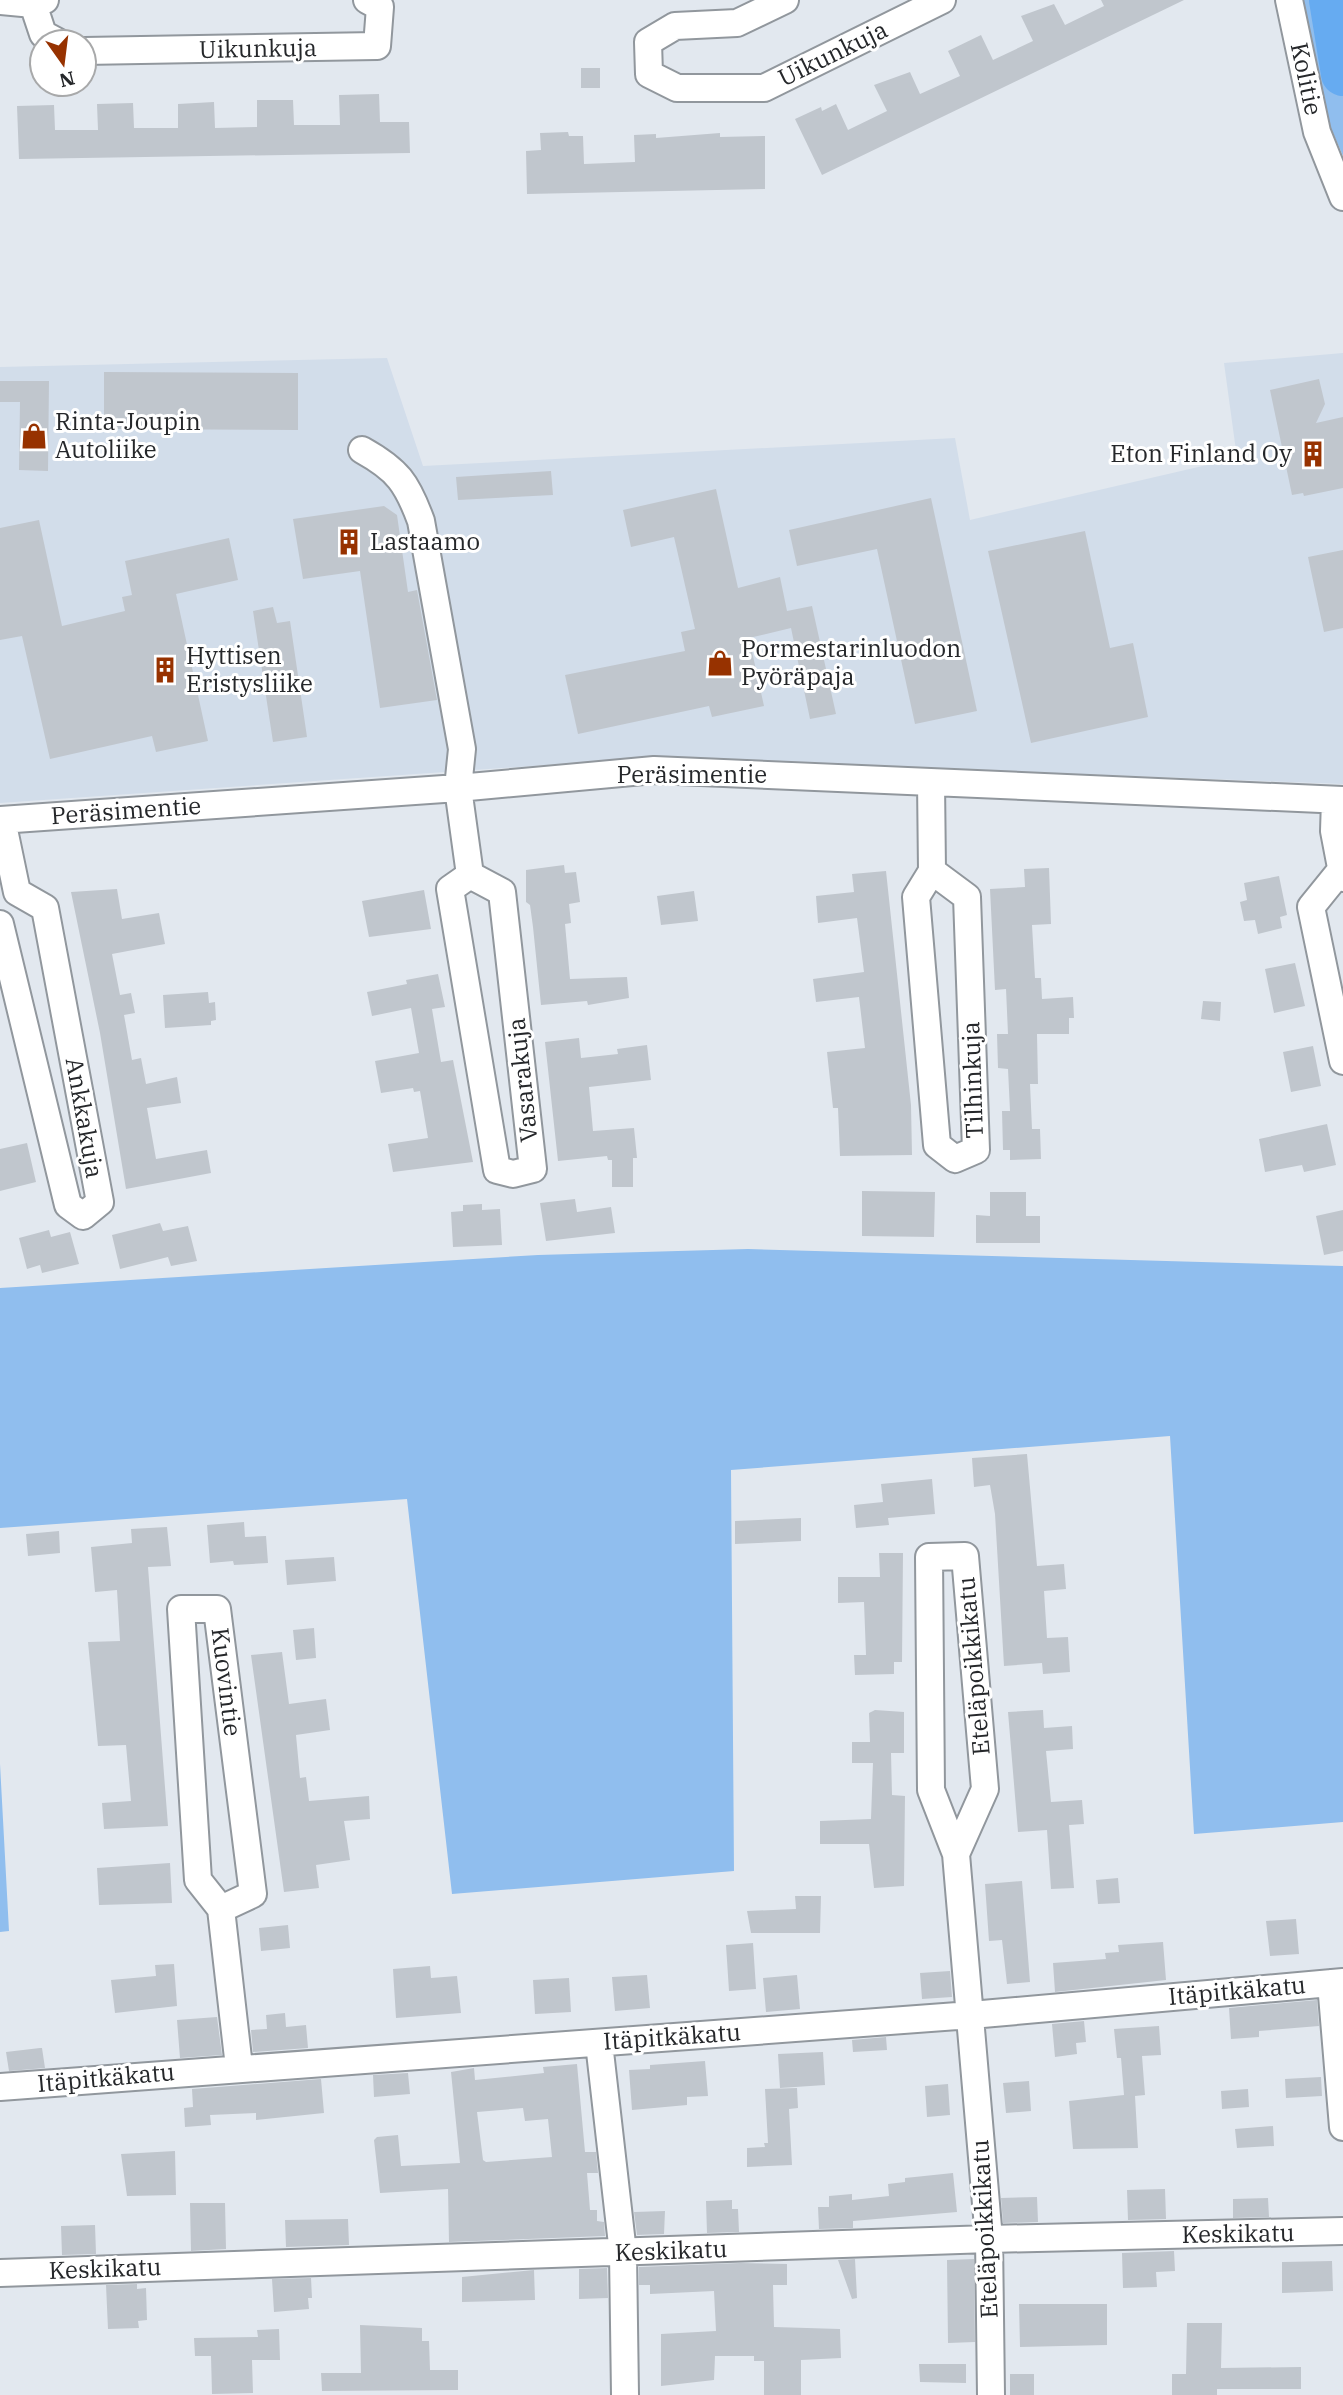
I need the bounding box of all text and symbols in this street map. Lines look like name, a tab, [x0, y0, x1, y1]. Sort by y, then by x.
street label: Uikunkuja	[772, 13, 893, 93]
north arrow	[28, 28, 98, 98]
street label: Uikunkuja	[199, 31, 317, 65]
street label: Kolitie	[1284, 39, 1330, 118]
text: N	[57, 66, 77, 93]
place label: Rinta-Joupin Autoliike	[55, 405, 201, 465]
shop icon: Rinta-Joupin Autoliike	[19, 421, 49, 451]
place label: Eton Finland Oy	[1110, 437, 1292, 469]
building icon: Eton Finland Oy	[1298, 439, 1328, 469]
place label: Lastaamo	[370, 525, 480, 557]
building icon: Lastaamo	[334, 527, 364, 557]
place label: Pormestarinluodon Pyöräpaja	[741, 632, 961, 692]
place label: Hyttisen Eristysliike	[186, 639, 313, 699]
shop icon: Pormestarinluodon Pyöräpaja	[705, 648, 735, 678]
building icon: Hyttisen Eristysliike	[150, 655, 180, 685]
street label: Peräsimentie	[617, 758, 767, 790]
street label: Peräsimentie	[50, 789, 202, 831]
street label: Vasarakuja	[500, 1016, 544, 1144]
street label: Tilhinkuja	[954, 1021, 990, 1139]
street label: Ankkakuja	[59, 1055, 111, 1181]
street label: Eteläpoikkikatu	[949, 1575, 997, 1757]
street label: Kuovintie	[204, 1626, 250, 1738]
street label: Itäpitkäkatu	[1167, 1968, 1307, 2012]
street label: Itäpitkäkatu	[602, 2015, 742, 2057]
street label: Itäpitkäkatu	[36, 2055, 176, 2099]
street label: Eteläpoikkikatu	[963, 2139, 1005, 2319]
street label: Keskikatu	[1181, 2216, 1295, 2250]
street label: Keskikatu	[614, 2232, 728, 2268]
street label: Keskikatu	[48, 2250, 162, 2286]

